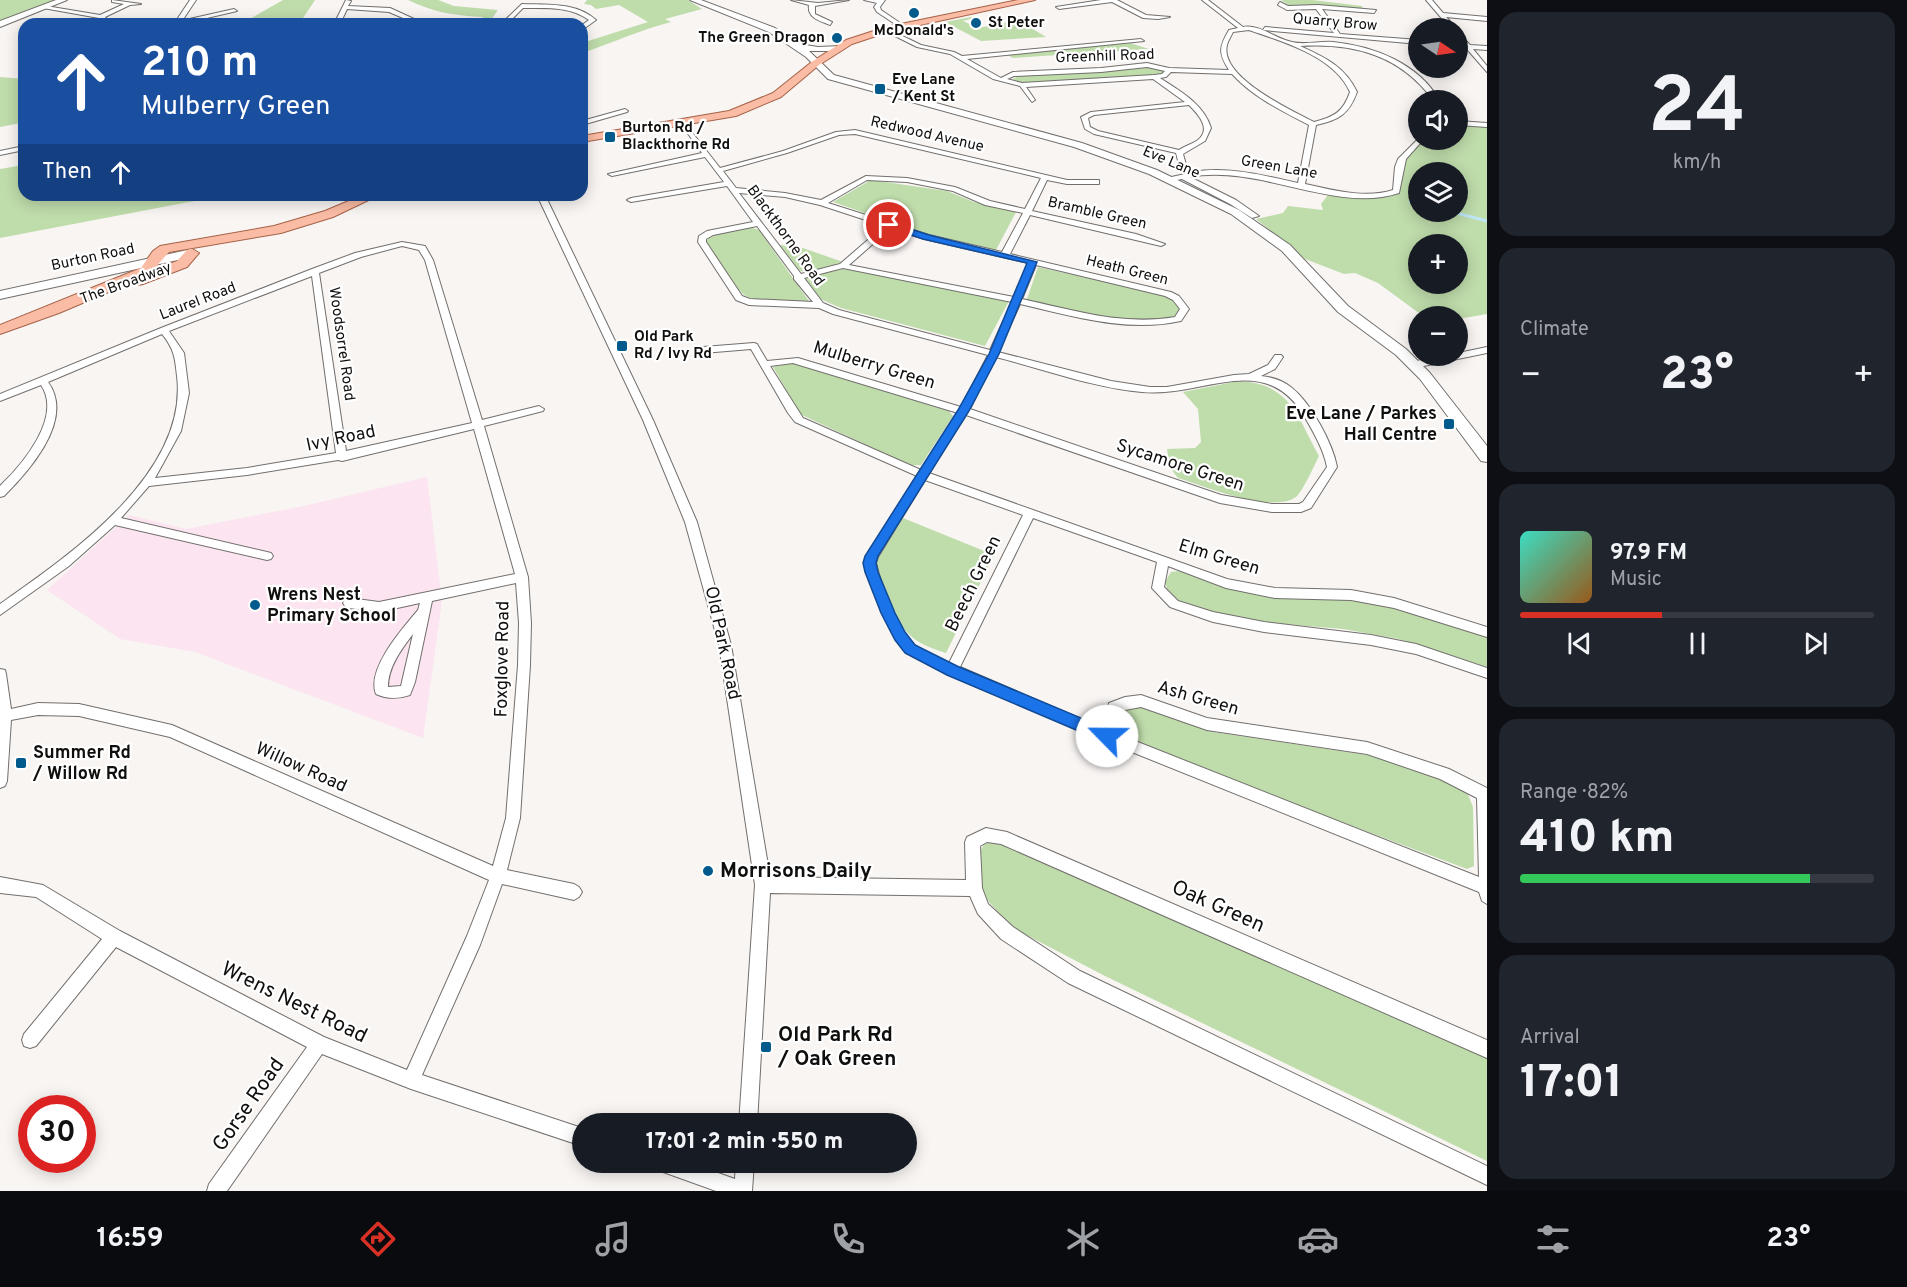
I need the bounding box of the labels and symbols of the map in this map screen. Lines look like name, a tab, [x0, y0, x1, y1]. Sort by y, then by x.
marker: McDonald's	[907, 6, 921, 20]
street label: Quarry Brow	[1292, 10, 1378, 36]
place label: St Peter	[988, 14, 1046, 33]
marker: St Peter	[969, 16, 983, 30]
north arrow	[1408, 18, 1468, 78]
place label: McDonald's	[874, 22, 954, 41]
place label: The Green Dragon	[698, 29, 825, 48]
marker: The Green Dragon	[830, 31, 844, 45]
street label: Greenhill Road	[1055, 46, 1155, 68]
place label: Eve Lane / Kent St	[891, 71, 955, 107]
marker: Eve Lane / Kent St	[873, 82, 887, 96]
street label: Redwood Avenue	[869, 113, 985, 157]
place label: Burton Rd / Blackthorne Rd	[622, 119, 730, 155]
marker: Burton Rd / Blackthorne Rd	[603, 130, 617, 144]
street label: Eve Lane	[1139, 142, 1203, 184]
street label: Green Lane	[1239, 152, 1319, 184]
street label: Blackthorne Road	[742, 182, 828, 290]
street label: Bramble Green	[1046, 193, 1148, 235]
pin	[863, 199, 914, 250]
street label: Burton Road	[49, 240, 137, 276]
street label: Heath Green	[1084, 252, 1170, 290]
street label: The Broadway	[78, 259, 174, 309]
street label: Laurel Road	[157, 279, 239, 325]
street label: Woodsorrel Road	[324, 286, 358, 402]
place label: Old Park Rd / Ivy Rd	[634, 328, 712, 364]
street label: Mulberry Green	[810, 337, 938, 395]
marker: Old Park Rd / Ivy Rd	[615, 339, 629, 353]
place label: Eve Lane / Parkes Hall Centre	[1286, 403, 1437, 447]
marker: Eve Lane / Parkes Hall Centre	[1442, 417, 1456, 431]
street label: Ivy Road	[304, 420, 378, 458]
street label: Sycamore Green	[1113, 434, 1247, 498]
street label: Beech Green	[941, 532, 1007, 636]
street label: Elm Green	[1176, 535, 1262, 581]
place label: Wrens Nest Primary School	[267, 584, 396, 628]
street label: Old Park Road	[699, 584, 745, 702]
marker: Wrens Nest Primary School	[248, 598, 262, 612]
street label: Foxglove Road	[490, 600, 516, 718]
street label: Ash Green	[1155, 676, 1241, 722]
position arrow	[1075, 704, 1139, 768]
street label: Willow Road	[252, 738, 350, 798]
place label: Summer Rd / Willow Rd	[32, 742, 131, 786]
marker: Summer Rd / Willow Rd	[14, 756, 28, 770]
place label: Morrisons Daily	[720, 858, 872, 885]
marker: Morrisons Daily	[701, 864, 715, 878]
street label: Oak Green	[1167, 874, 1269, 940]
street label: Wrens Nest Road	[216, 956, 372, 1050]
place label: Old Park Rd / Oak Green	[777, 1022, 897, 1073]
marker: Old Park Rd / Oak Green	[759, 1040, 773, 1054]
street label: Gorse Road	[207, 1053, 291, 1157]
speed limit sign: 30	[18, 1095, 96, 1173]

